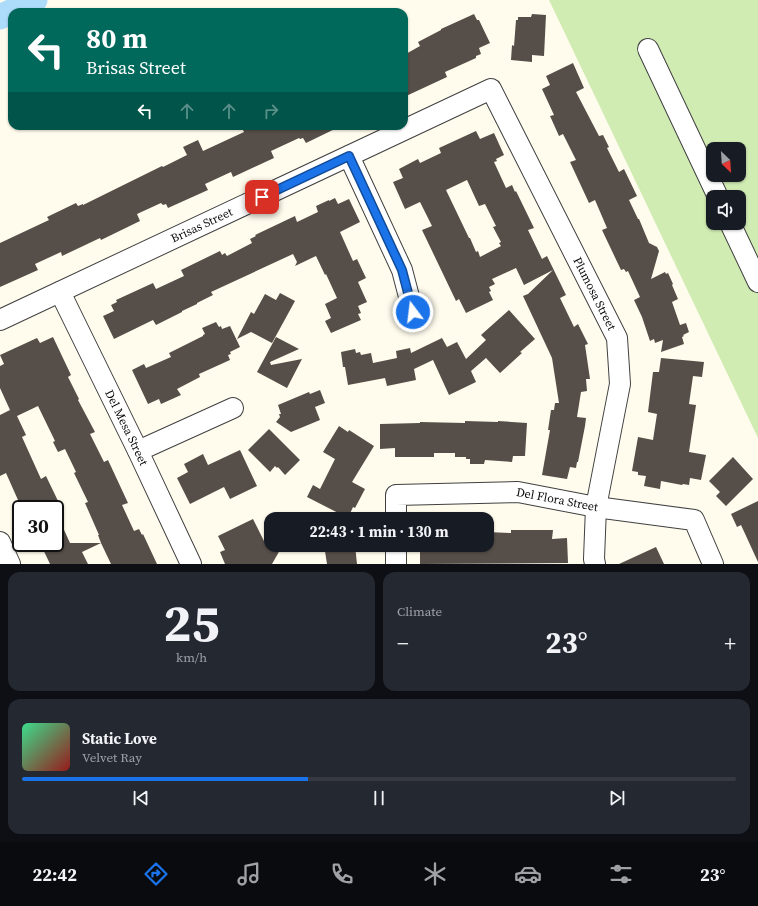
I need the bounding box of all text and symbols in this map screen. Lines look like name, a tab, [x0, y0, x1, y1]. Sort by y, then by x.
text: 80 m	[86, 19, 148, 57]
icon: left	[20, 24, 72, 76]
text: Brisas Street	[86, 55, 186, 80]
icon: left	[134, 100, 156, 122]
icon: ahead	[176, 100, 198, 122]
icon: ahead	[218, 100, 240, 122]
icon: right	[260, 100, 282, 122]
north arrow	[706, 142, 746, 182]
map controls	[706, 142, 746, 230]
pin	[245, 180, 279, 214]
icon: arrive	[251, 186, 273, 208]
button: sound	[706, 190, 746, 230]
street label: Brisas Street	[168, 204, 235, 246]
street label: Plumosa Street	[569, 254, 620, 333]
position arrow	[392, 291, 434, 333]
street label: Del Mesa Street	[101, 387, 152, 468]
street label: Del Flora Street	[515, 484, 599, 515]
speed limit sign: 30	[12, 500, 64, 552]
text: 22:43 · 1 min · 130 m	[310, 521, 449, 542]
text: 25	[163, 587, 220, 658]
text: Climate	[397, 603, 442, 620]
text: 23°	[545, 622, 588, 663]
text: −	[397, 628, 409, 658]
text: +	[724, 628, 736, 658]
text: km/h	[176, 649, 207, 666]
text: Static Love	[82, 728, 157, 749]
text: Velvet Ray	[82, 749, 142, 766]
icon: previous	[130, 787, 152, 809]
icon: pause	[368, 787, 390, 809]
icon: next	[606, 787, 628, 809]
icon: directions	[142, 860, 170, 888]
icon: music	[235, 860, 263, 888]
icon: phone	[328, 860, 356, 888]
icon: climate	[421, 860, 449, 888]
icon: car	[514, 860, 542, 888]
icon: filters	[607, 860, 635, 888]
text: 22:42	[33, 862, 77, 887]
text: 23°	[700, 862, 725, 887]

